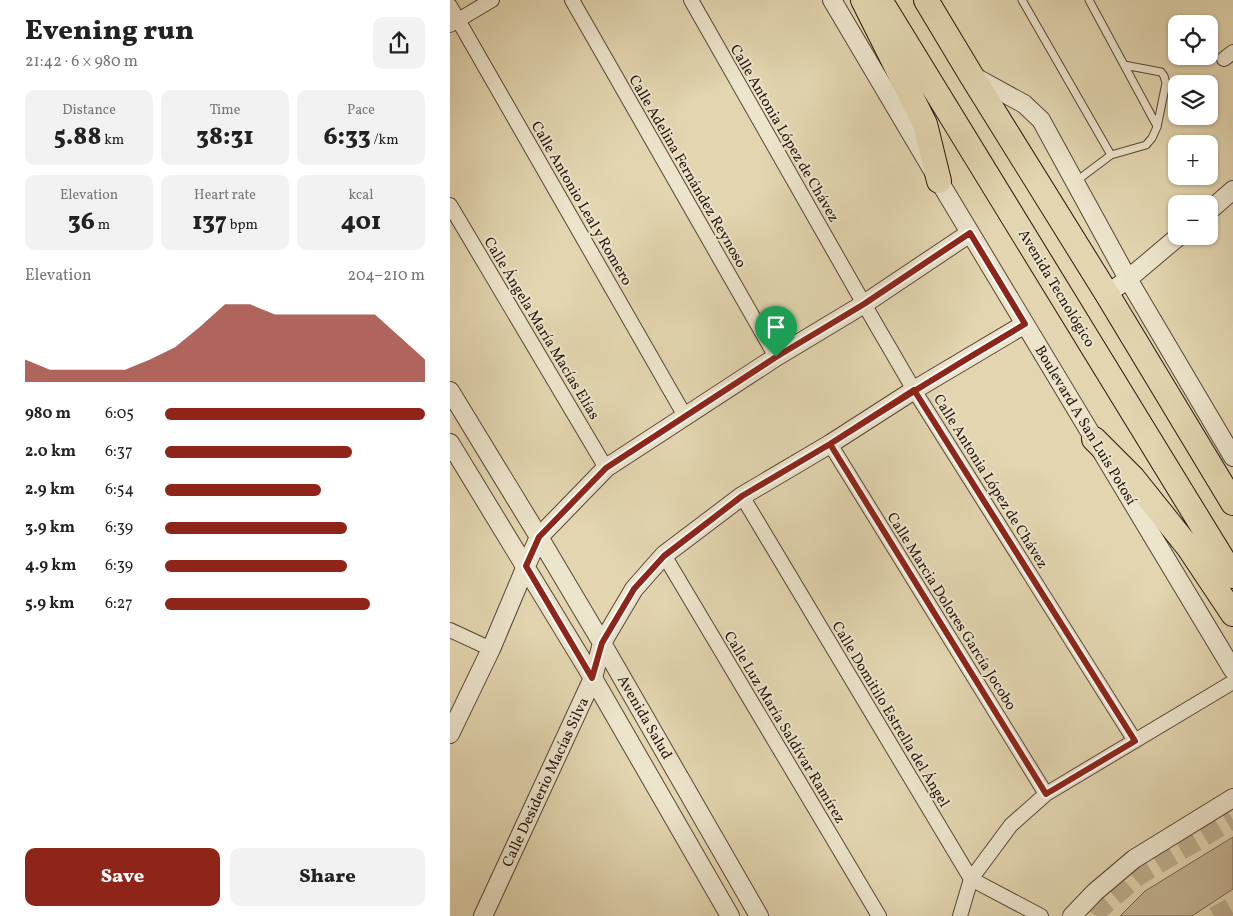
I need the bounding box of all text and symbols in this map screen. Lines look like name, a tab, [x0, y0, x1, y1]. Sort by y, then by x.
text: Evening run	[25, 12, 194, 51]
map controls	[1168, 15, 1218, 245]
button: locate	[1168, 15, 1218, 65]
button: share	[373, 17, 425, 69]
street label: Calle Antonia López de Chávez	[724, 41, 843, 227]
text: 21:42 · 6 × 980 m	[25, 51, 138, 73]
street label: Calle Adelina Fernández Reynoso	[623, 71, 751, 272]
button: layers	[1168, 75, 1218, 125]
text: Distance	[62, 101, 116, 120]
text: Time	[210, 101, 240, 120]
text: Pace	[347, 101, 375, 120]
street label: Calle Antonio Leal y Romero	[525, 118, 636, 290]
text: 5.88	[54, 120, 101, 155]
text: 38:31	[196, 120, 254, 155]
text: 6:33	[323, 120, 371, 155]
text: km	[101, 131, 124, 150]
text: /km	[371, 131, 399, 150]
button: +	[1168, 135, 1218, 185]
text: Elevation	[60, 186, 118, 205]
text: Heart rate	[194, 186, 256, 205]
text: kcal	[349, 186, 373, 205]
button: −	[1168, 195, 1218, 245]
text: 36	[68, 205, 95, 240]
text: 137	[192, 205, 227, 240]
text: 401	[341, 205, 381, 240]
text: m	[95, 216, 110, 235]
text: bpm	[227, 216, 258, 235]
street label: Avenida Tecnológico	[1012, 226, 1099, 352]
street label: Calle Ángela María Macías Elías	[478, 233, 604, 424]
text: Elevation	[25, 265, 92, 287]
text: 204–210 m	[348, 265, 425, 287]
pin	[755, 306, 797, 357]
icon: arrive	[762, 313, 790, 341]
street label: Boulevard A San Luis Potosí	[1029, 342, 1141, 510]
street label: Calle Antonia López de Chávez	[927, 390, 1052, 573]
text: 980 m	[25, 403, 71, 425]
text: 6:05	[105, 403, 134, 425]
text: 2.0 km	[25, 441, 76, 463]
text: 6:37	[105, 441, 133, 463]
text: 2.9 km	[25, 479, 75, 501]
text: 6:54	[105, 479, 134, 501]
street label: Calle Marcia Dolores García Jocobo	[881, 509, 1021, 715]
text: 3.9 km	[25, 517, 75, 539]
text: 6:39	[105, 517, 133, 539]
text: 4.9 km	[25, 555, 76, 577]
text: 6:39	[105, 555, 133, 577]
text: 5.9 km	[25, 593, 74, 615]
text: 6:27	[105, 593, 133, 615]
street label: Calle Domitilo Estrella del Ángel	[826, 618, 954, 812]
street label: Calle Luz María Saldívar Ramírez	[718, 628, 850, 828]
street label: Avenida Salud	[611, 672, 676, 764]
street label: Calle Desiderio Macías Silva	[498, 694, 595, 871]
button: Save	[25, 848, 220, 906]
button: Share	[230, 848, 425, 906]

